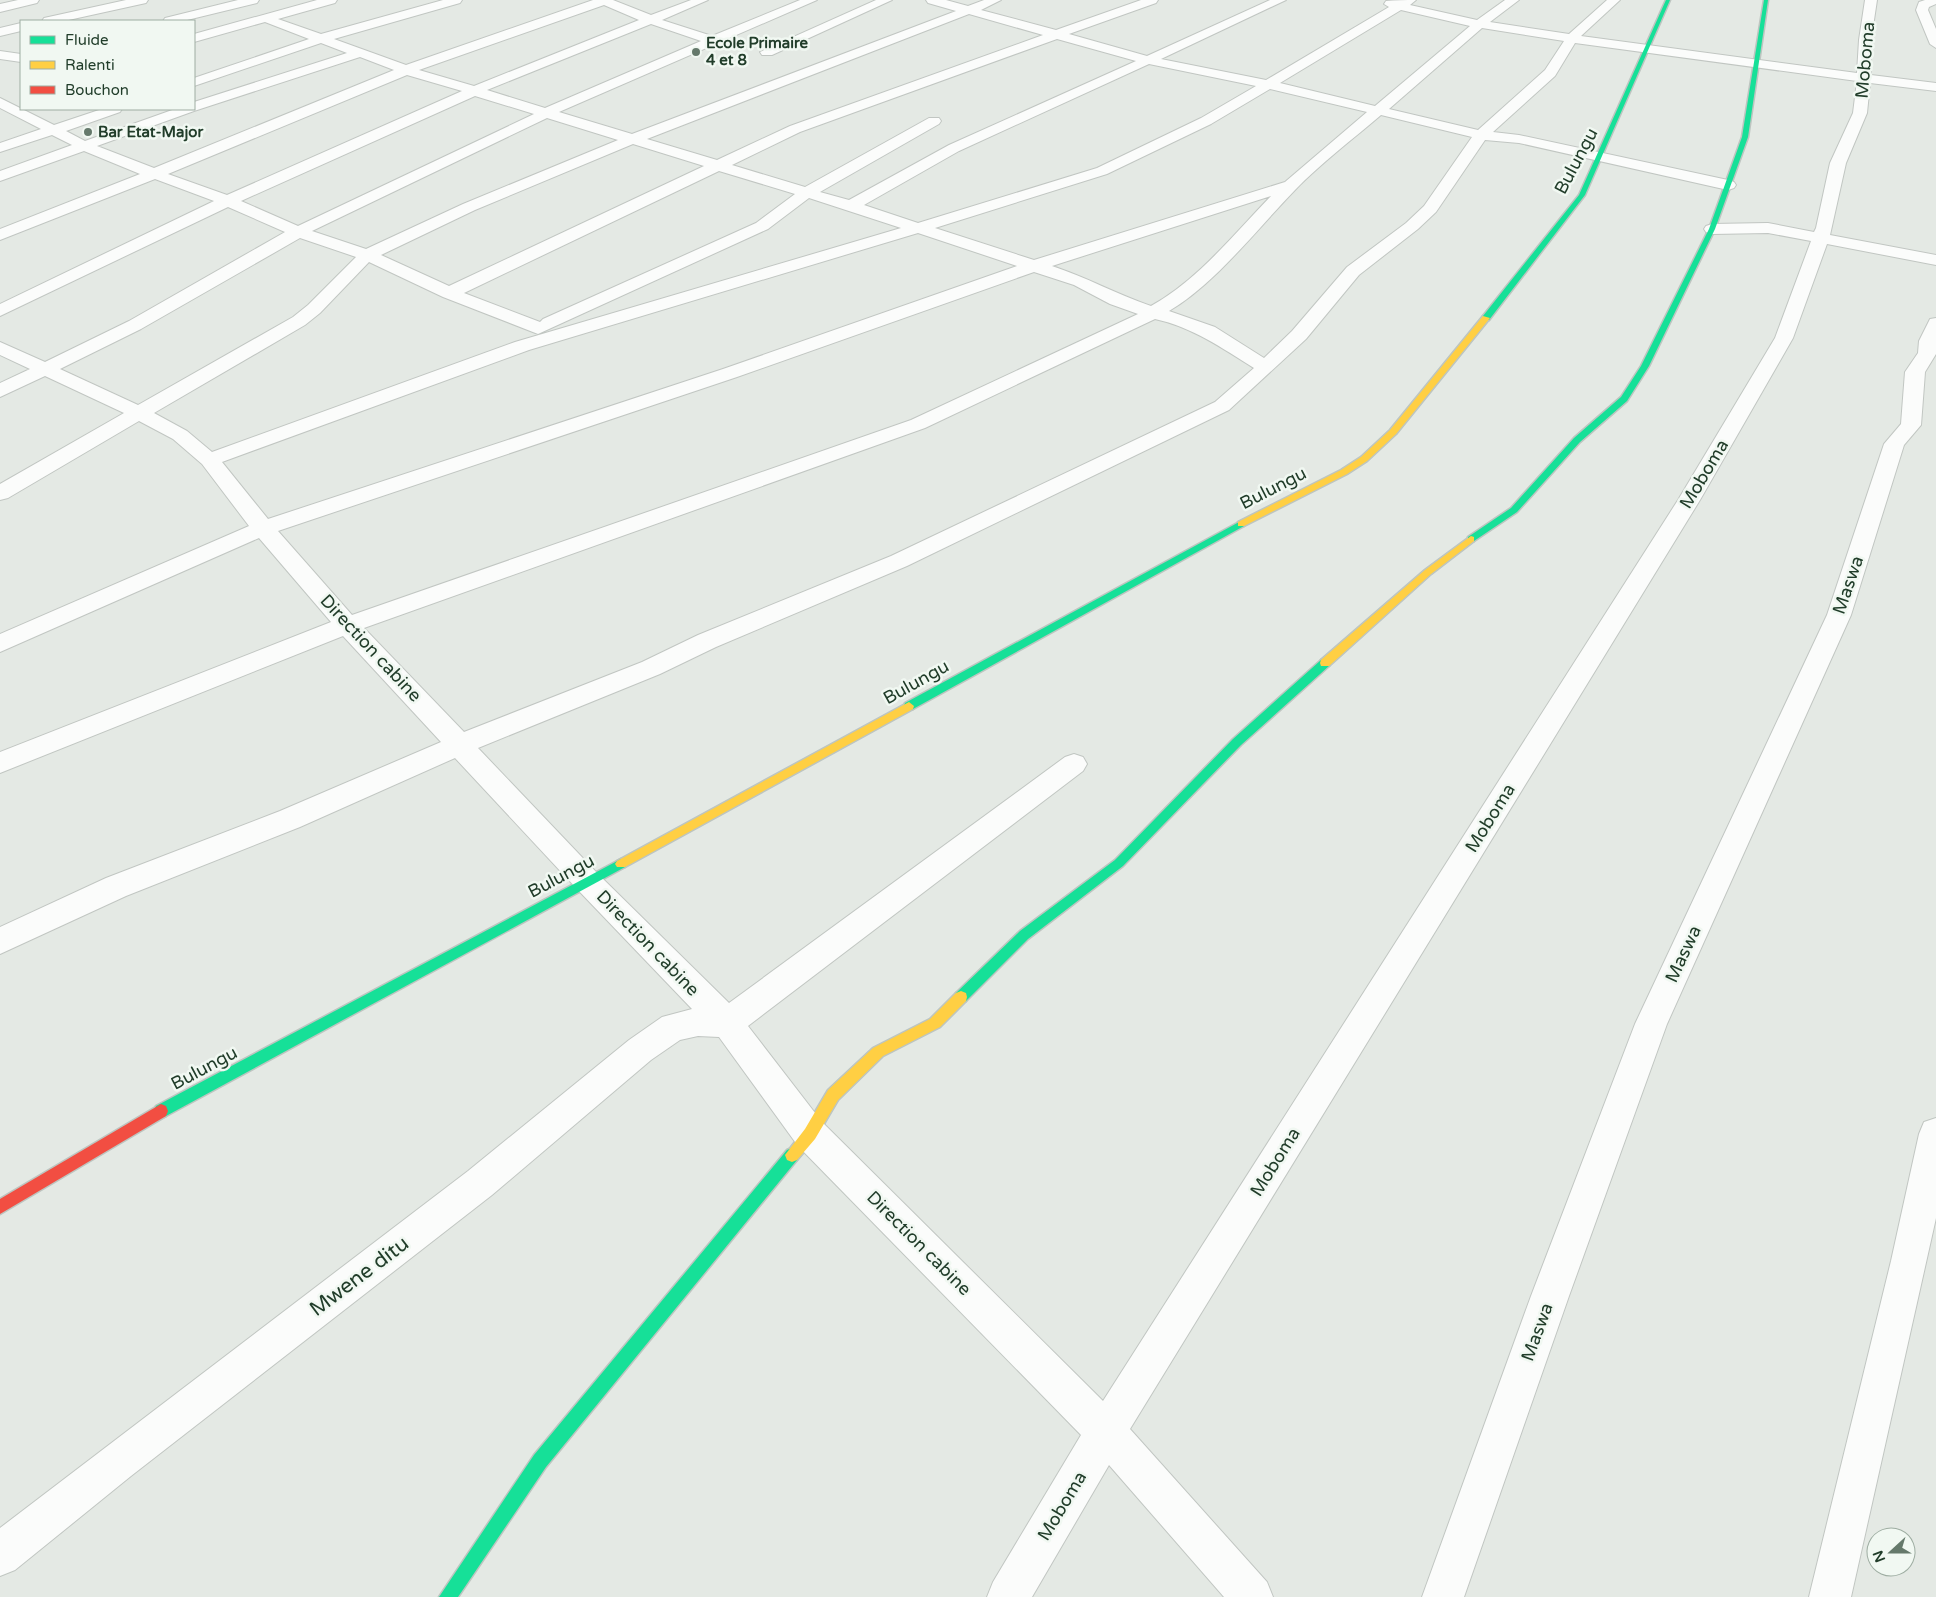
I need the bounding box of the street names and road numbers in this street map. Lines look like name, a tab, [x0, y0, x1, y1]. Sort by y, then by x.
street label: Moboma	[1851, 21, 1879, 99]
street label: Bulungu	[1549, 124, 1603, 198]
street label: Moboma	[1675, 435, 1733, 513]
street label: Bulungu	[1236, 462, 1310, 514]
street label: Maswa	[1828, 553, 1868, 617]
street label: Direction cabine	[316, 590, 426, 706]
street label: Bulungu	[879, 655, 953, 709]
street label: Moboma	[1460, 780, 1520, 856]
street label: Bulungu	[524, 849, 598, 903]
street label: Direction cabine	[592, 885, 704, 1001]
street label: Maswa	[1660, 922, 1706, 986]
street label: Bulungu	[167, 1041, 241, 1095]
street label: Moboma	[1245, 1124, 1305, 1200]
street label: Direction cabine	[862, 1186, 976, 1300]
street label: Mwene ditu	[305, 1231, 414, 1322]
street label: Maswa	[1516, 1300, 1558, 1364]
street label: Moboma	[1033, 1467, 1091, 1545]

